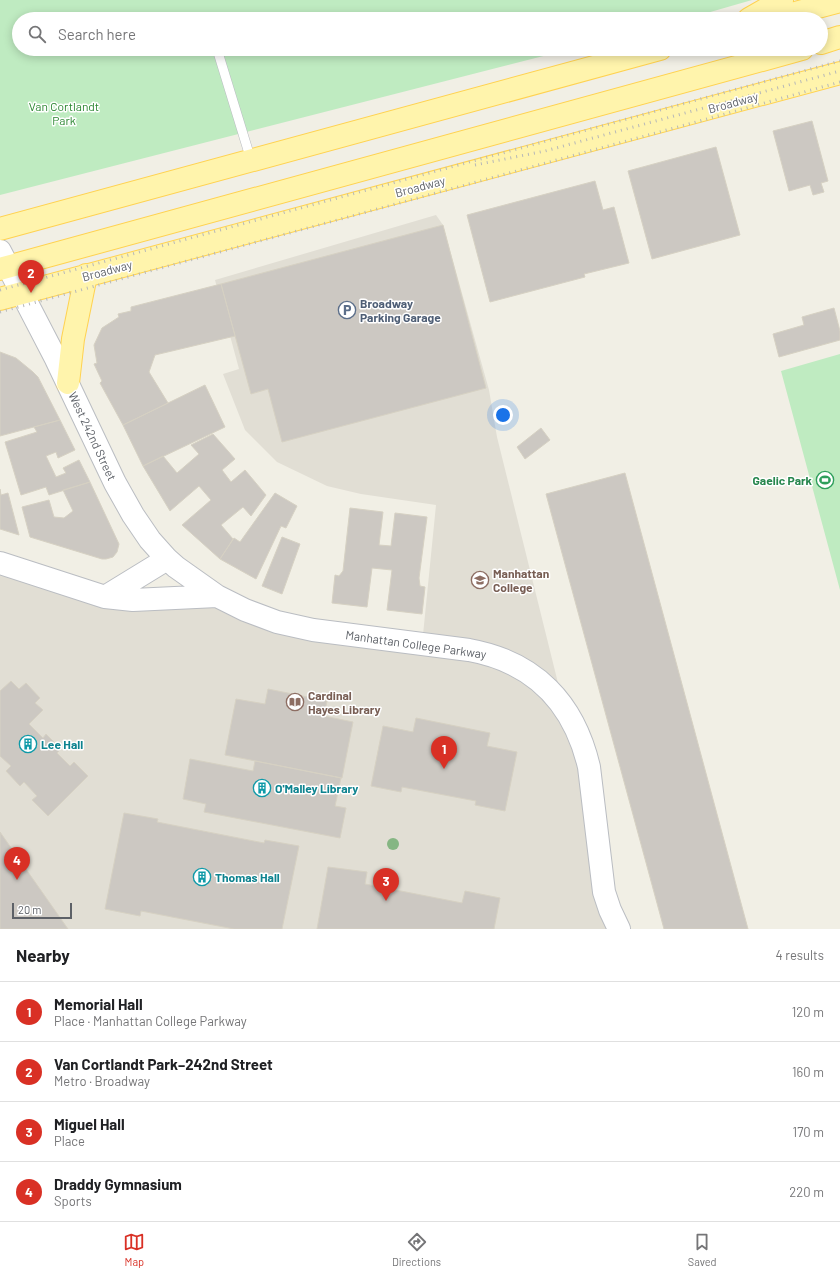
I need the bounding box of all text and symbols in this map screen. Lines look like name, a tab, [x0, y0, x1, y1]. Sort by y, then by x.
search box	[12, 12, 828, 56]
icon: search	[26, 23, 48, 45]
text: Search here	[58, 25, 136, 43]
street label: Broadway	[706, 88, 760, 115]
park label: Van Cortlandt Park	[29, 99, 99, 127]
street label: Broadway	[393, 172, 447, 199]
street label: Broadway	[80, 256, 134, 283]
pin: 2	[18, 260, 44, 293]
place label: Broadway Parking Garage	[360, 296, 441, 324]
parking icon: Broadway Parking Garage	[337, 300, 357, 320]
street label: West 242nd Street	[66, 389, 120, 483]
your location	[493, 405, 513, 425]
sports icon: Gaelic Park	[815, 470, 835, 490]
place label: Gaelic Park	[753, 473, 813, 487]
place label: Manhattan College	[493, 566, 549, 594]
school or university icon: Manhattan College	[470, 570, 490, 590]
street label: Manhattan College Parkway	[345, 627, 488, 661]
place label: Cardinal Hayes Library	[308, 688, 381, 716]
library icon: Cardinal Hayes Library	[285, 692, 305, 712]
building icon: Lee Hall	[18, 734, 38, 754]
pin: 1	[431, 736, 457, 769]
place label: Lee Hall	[41, 737, 83, 751]
building icon: O'Malley Library	[252, 778, 272, 798]
place label: O'Malley Library	[275, 781, 358, 795]
pin: 4	[4, 847, 30, 880]
building icon: Thomas Hall	[192, 867, 212, 887]
pin: 3	[373, 868, 399, 901]
place label: Thomas Hall	[215, 870, 280, 884]
scale bar	[12, 901, 72, 920]
text: 20 m	[18, 903, 41, 916]
text: Nearby	[16, 945, 70, 965]
text: 4 results	[776, 947, 824, 963]
text: Memorial Hall	[54, 995, 143, 1013]
text: 1	[27, 1004, 31, 1020]
text: 120 m	[792, 1004, 824, 1020]
text: Place · Manhattan College Parkway	[54, 1013, 247, 1029]
text: Van Cortlandt Park–242nd Street	[54, 1055, 273, 1073]
text: 2	[25, 1064, 33, 1080]
text: 160 m	[792, 1064, 824, 1080]
text: Metro · Broadway	[54, 1073, 150, 1089]
text: Miguel Hall	[54, 1115, 125, 1133]
text: 3	[25, 1124, 33, 1140]
text: 170 m	[793, 1124, 824, 1140]
text: Place	[54, 1133, 85, 1149]
text: Draddy Gymnasium	[54, 1175, 182, 1193]
text: 4	[25, 1184, 33, 1200]
text: 220 m	[789, 1184, 824, 1200]
text: Sports	[54, 1193, 92, 1209]
tab: Map	[123, 1231, 145, 1268]
tab: Directions	[392, 1231, 441, 1268]
tab: Saved	[688, 1231, 717, 1268]

